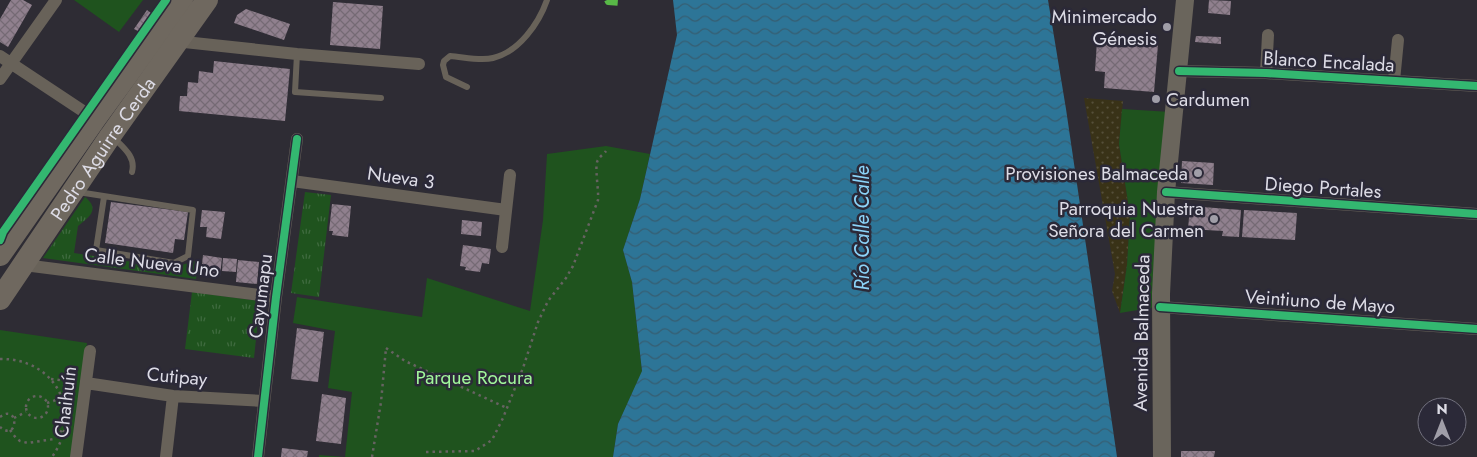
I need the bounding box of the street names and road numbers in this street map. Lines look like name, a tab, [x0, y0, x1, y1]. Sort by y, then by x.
street label: Blanco Encalada	[1263, 45, 1395, 78]
street label: Pedro Aguirre Cerda	[44, 72, 162, 226]
street label: Nueva 3	[365, 159, 436, 196]
street label: Diego Portales	[1264, 170, 1383, 205]
street label: Calle Nueva Uno	[83, 241, 221, 284]
street label: Cayumapu	[242, 252, 279, 340]
street label: Avenida Balmaceda	[1127, 254, 1156, 412]
street label: Veintiuno de Mayo	[1244, 283, 1396, 320]
street label: Cutipay	[146, 360, 209, 393]
street label: Chaihuín	[48, 365, 83, 439]

